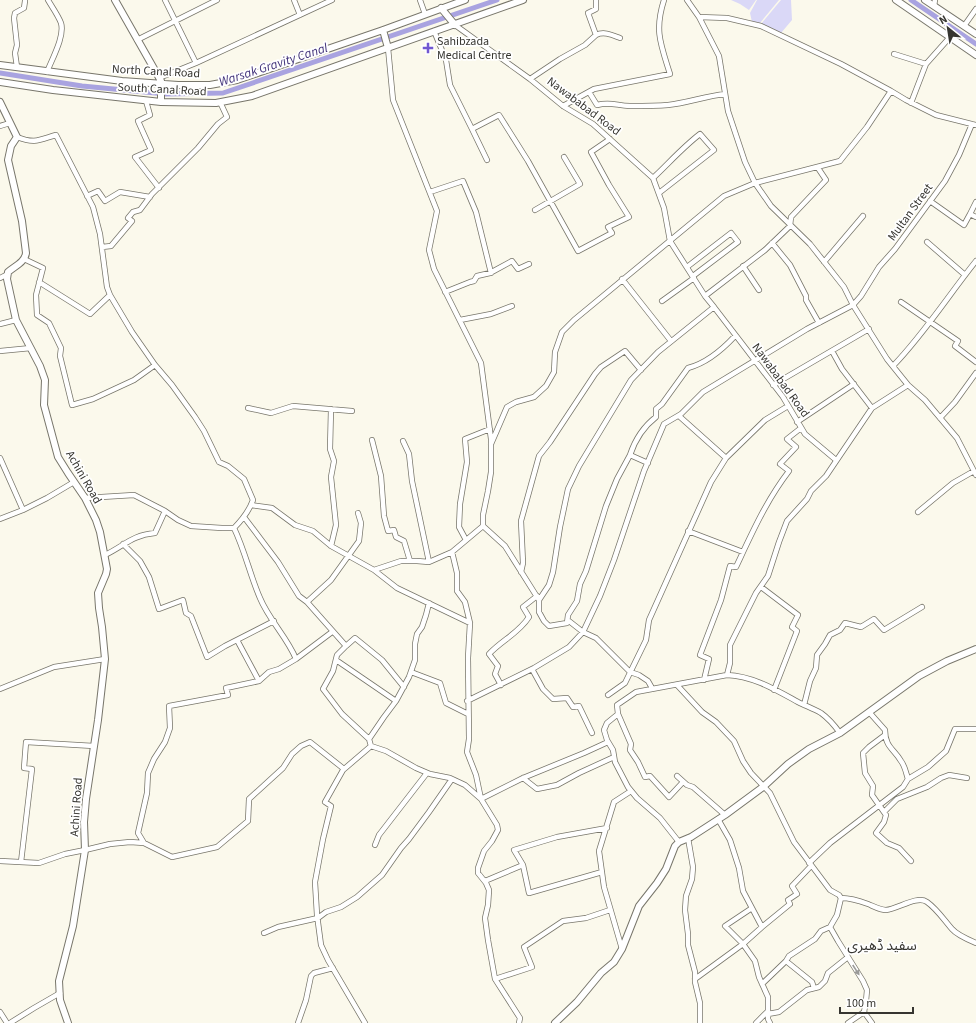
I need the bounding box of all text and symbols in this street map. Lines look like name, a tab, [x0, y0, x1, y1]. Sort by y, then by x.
north arrow	[928, 8, 968, 48]
text: N	[936, 11, 950, 28]
place label: Sahibzada Medical Centre	[437, 33, 512, 64]
water label: Warsak Gravity Canal	[216, 39, 331, 91]
marker: Sahibzada Medical Centre	[422, 42, 434, 54]
street label: North Canal Road	[112, 61, 200, 82]
street label: Nawababad Road	[543, 73, 624, 140]
street label: South Canal Road	[117, 79, 207, 100]
street label: Multan Street	[884, 180, 937, 244]
street label: Nawababad Road	[748, 340, 813, 421]
street label: Achini Road	[61, 447, 106, 507]
street label: Achini Road	[66, 777, 87, 837]
district label: سفید ڈھیری	[847, 936, 917, 956]
one-way arrow	[852, 964, 859, 975]
scale bar	[840, 989, 913, 1015]
text: 100 m	[846, 995, 876, 1012]

